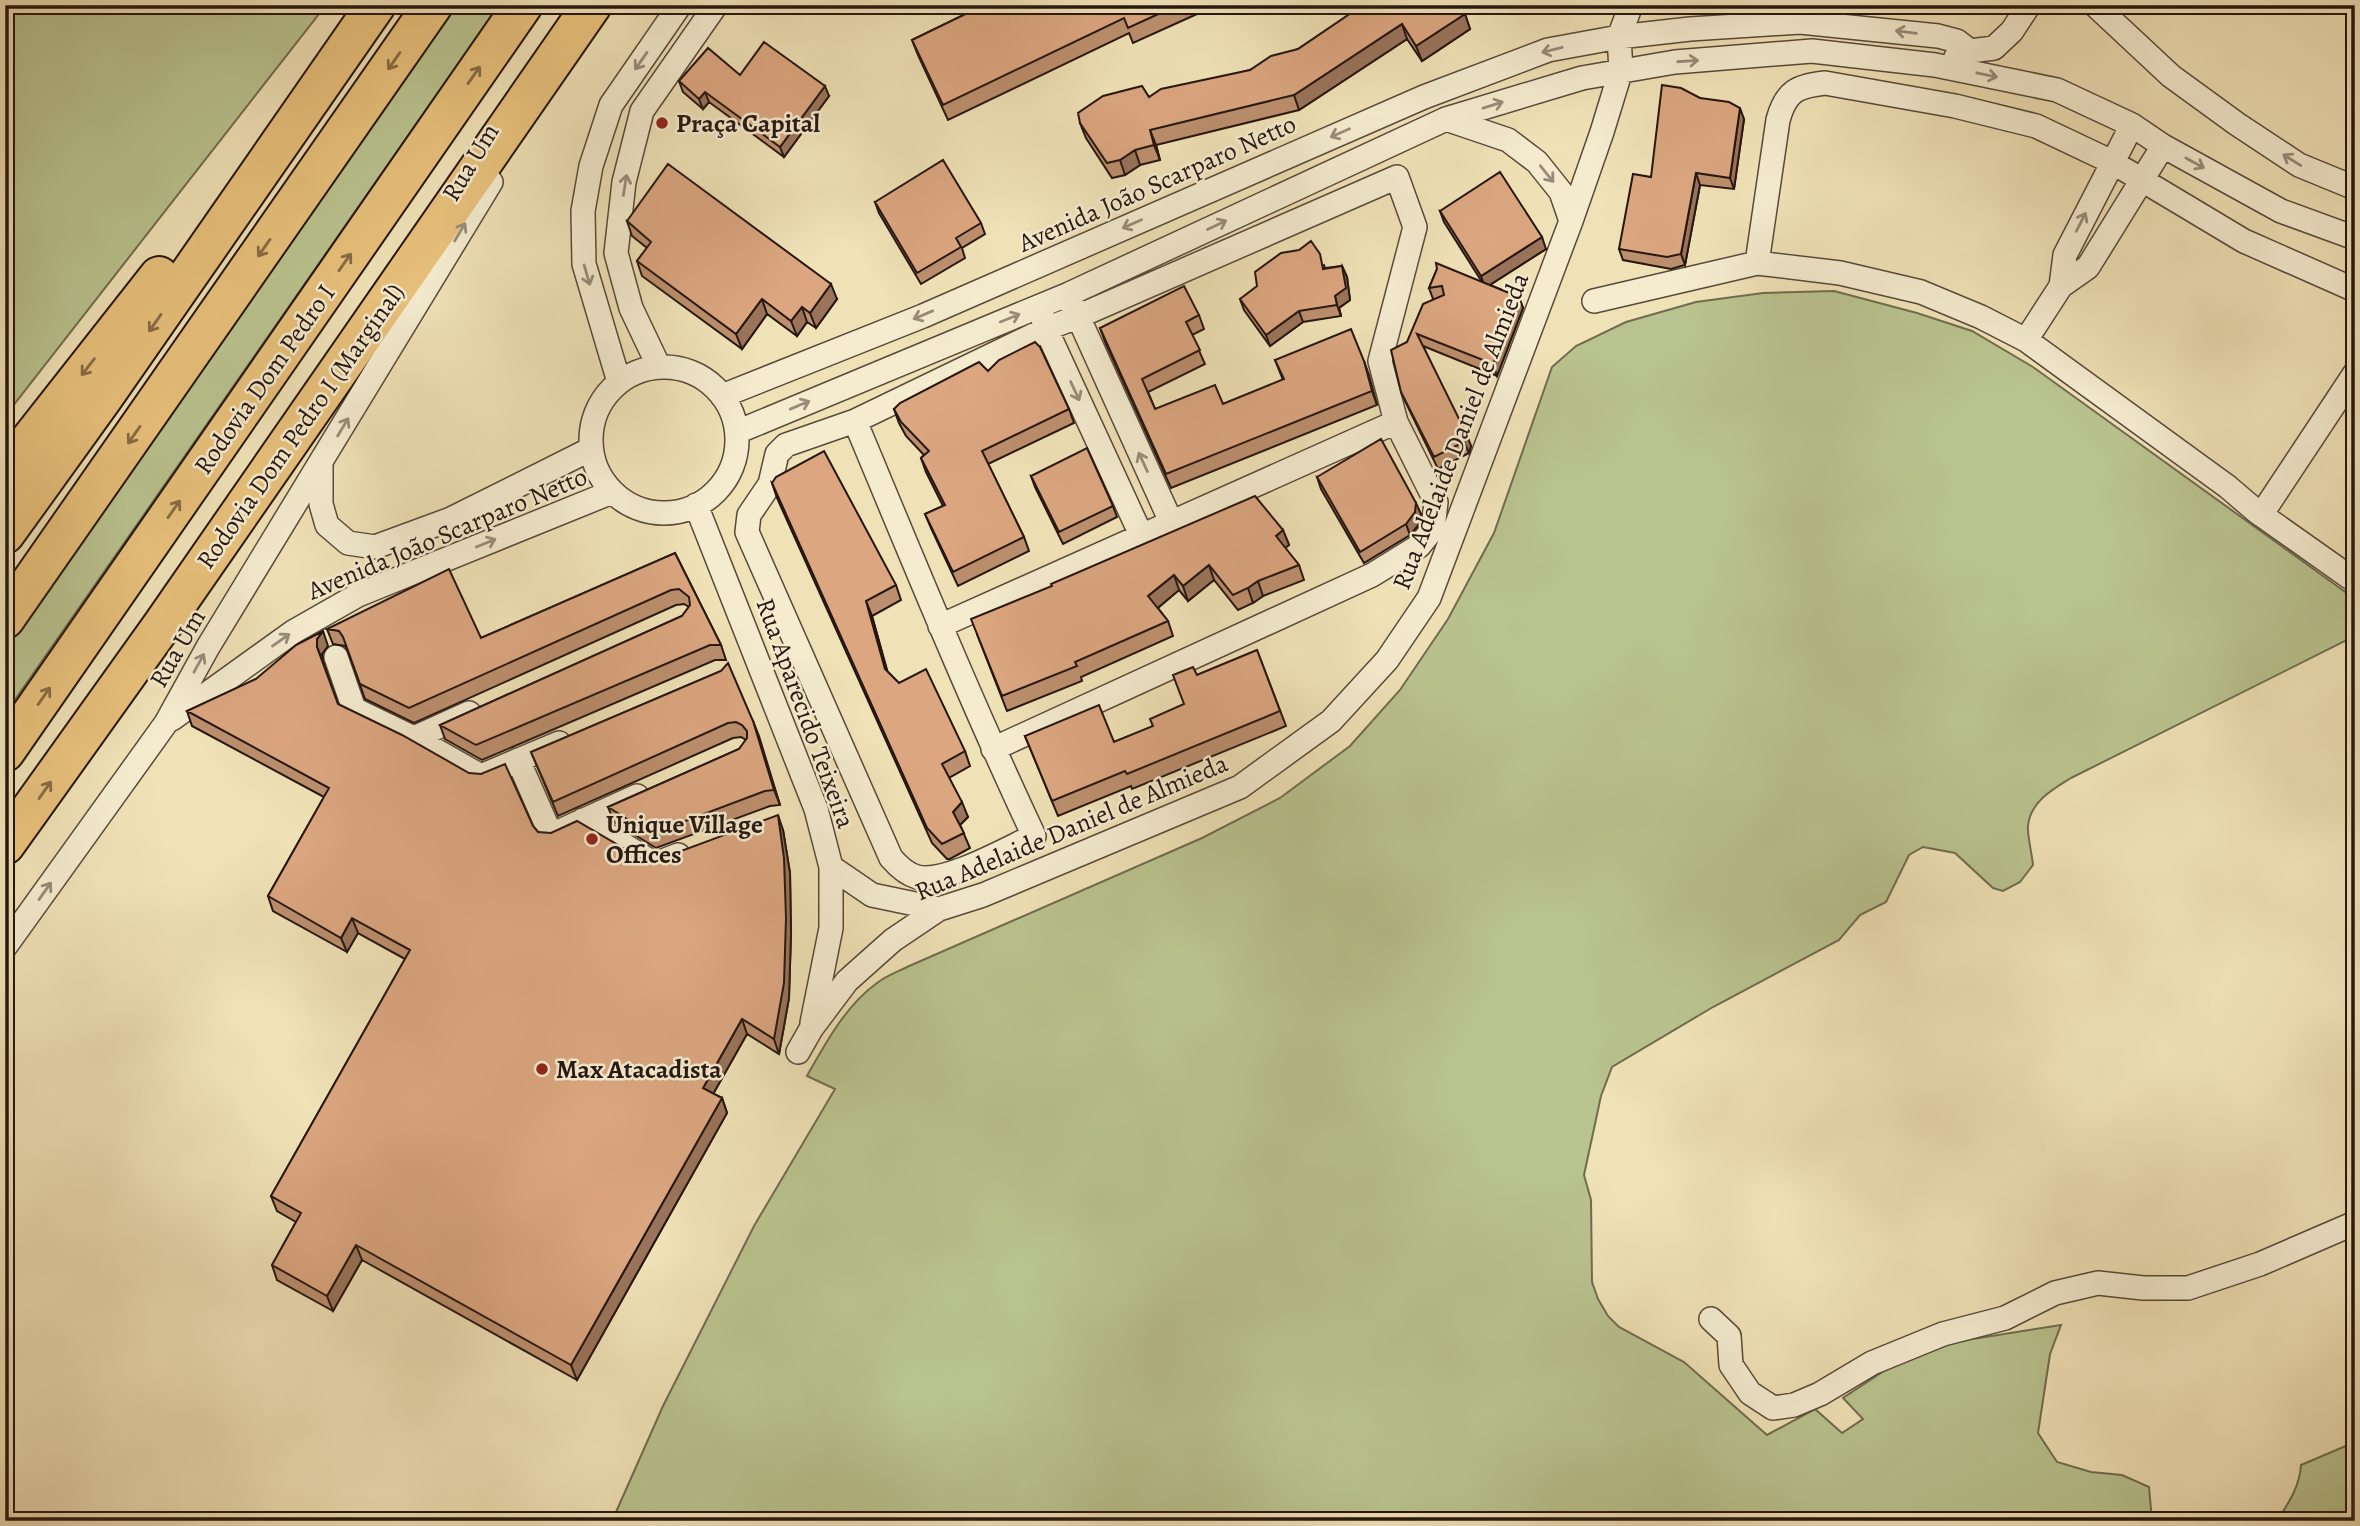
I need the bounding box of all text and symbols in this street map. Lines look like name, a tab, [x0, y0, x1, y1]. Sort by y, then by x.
one-way arrow	[1895, 26, 1918, 39]
one-way arrow	[1541, 44, 1564, 57]
one-way arrow	[387, 51, 401, 70]
one-way arrow	[634, 51, 648, 70]
one-way arrow	[1677, 54, 1699, 67]
one-way arrow	[467, 66, 481, 85]
one-way arrow	[1975, 69, 1998, 82]
one-way arrow	[1482, 98, 1504, 111]
place label: Praça Capital	[676, 106, 820, 141]
street label: Avenida João Scarparo Netto	[1012, 106, 1302, 261]
marker: Praça Capital	[654, 115, 670, 131]
street label: Rua Um	[433, 117, 507, 208]
one-way arrow	[1330, 127, 1351, 140]
one-way arrow	[2283, 153, 2303, 167]
one-way arrow	[2184, 156, 2204, 170]
one-way arrow	[1539, 165, 1554, 183]
one-way arrow	[619, 174, 632, 197]
one-way arrow	[2075, 212, 2089, 233]
one-way arrow	[1206, 218, 1227, 231]
one-way arrow	[1122, 219, 1143, 232]
one-way arrow	[454, 223, 468, 243]
one-way arrow	[257, 238, 271, 257]
one-way arrow	[338, 253, 352, 272]
one-way arrow	[582, 264, 595, 286]
street label: Rua Adelaide Daniel de Almieda	[1384, 268, 1537, 595]
street label: Rodovia Dom Pedro I	[186, 277, 343, 481]
street label: Rodovia Dom Pedro I (Marginal)	[188, 277, 413, 576]
one-way arrow	[913, 310, 935, 323]
one-way arrow	[998, 311, 1020, 324]
one-way arrow	[148, 313, 162, 332]
one-way arrow	[80, 357, 95, 375]
one-way arrow	[1069, 380, 1082, 401]
one-way arrow	[788, 398, 810, 411]
one-way arrow	[335, 418, 350, 437]
one-way arrow	[127, 424, 141, 444]
one-way arrow	[1136, 451, 1149, 472]
street label: Avenida João Scarparo Netto	[301, 459, 592, 609]
one-way arrow	[167, 500, 181, 519]
one-way arrow	[475, 536, 497, 549]
street label: Rua Aparecido Teixeira	[748, 593, 864, 833]
street label: Rua Um	[141, 603, 214, 694]
one-way arrow	[271, 633, 290, 647]
one-way arrow	[193, 653, 206, 674]
one-way arrow	[37, 687, 51, 706]
street label: Rua Adelaide Daniel de Almieda	[909, 746, 1233, 909]
one-way arrow	[38, 781, 52, 800]
place label: Unique Village Offices	[606, 807, 763, 872]
marker: Unique Village Offices	[584, 831, 600, 847]
one-way arrow	[38, 882, 52, 901]
place label: Max Atacadista	[556, 1052, 722, 1087]
marker: Max Atacadista	[534, 1061, 550, 1077]

